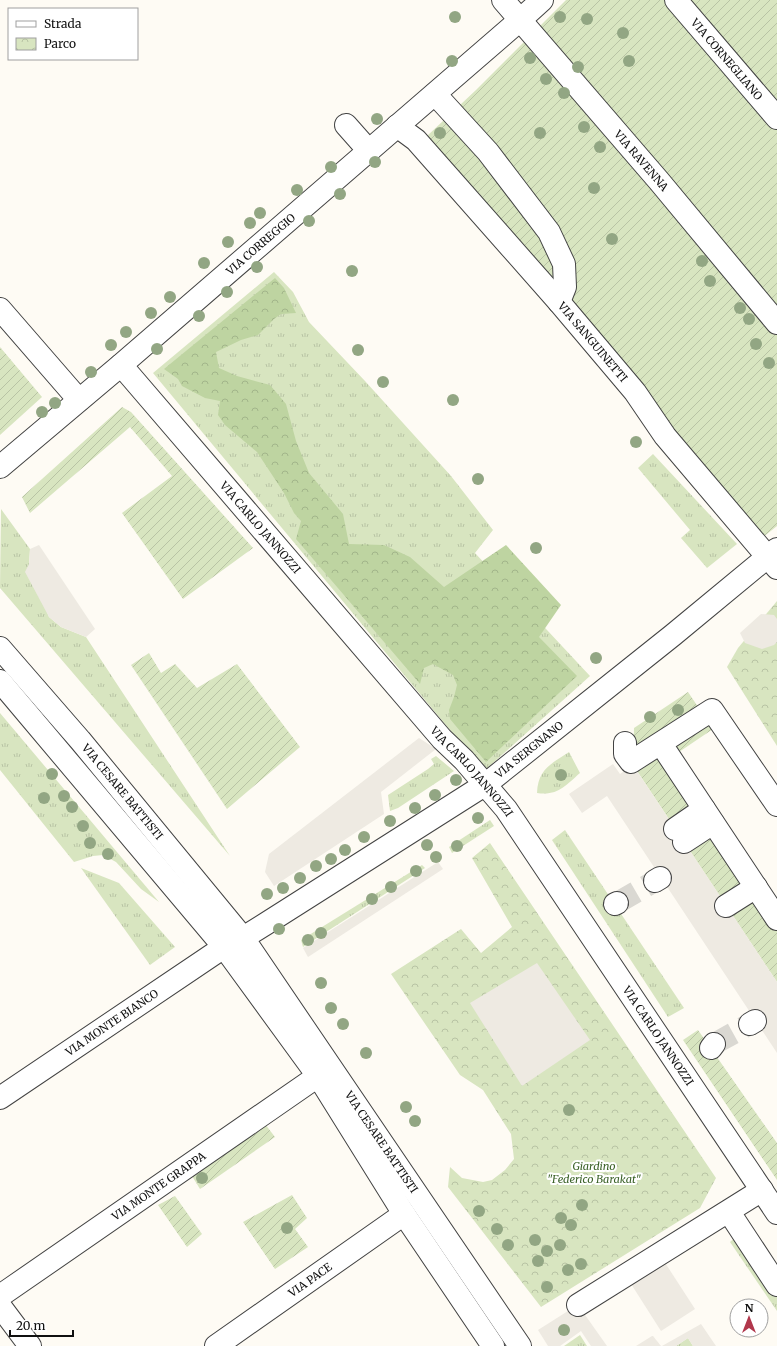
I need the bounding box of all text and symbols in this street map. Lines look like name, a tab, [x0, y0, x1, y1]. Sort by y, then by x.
legend	[8, 8, 138, 60]
street label: VIA CORNEGLIANO	[687, 15, 766, 103]
text: Strada	[44, 16, 82, 31]
text: Parco	[44, 36, 76, 51]
street label: VIA RAVENNA	[611, 126, 672, 194]
street label: VIA CORREGGIO	[222, 210, 298, 279]
street label: VIA SANGUINETTI	[554, 298, 631, 385]
street label: VIA CARLO JANNOZZI	[216, 478, 304, 576]
street label: VIA SERGNANO	[491, 718, 566, 782]
street label: VIA CARLO JANNOZZI	[427, 723, 516, 819]
street label: VIA CESARE BATTISTI	[78, 740, 166, 843]
street label: VIA CARLO JANNOZZI	[619, 983, 697, 1088]
street label: VIA MONTE BIANCO	[62, 986, 161, 1059]
street label: VIA CESARE BATTISTI	[341, 1088, 421, 1196]
street label: VIA MONTE GRAPPA	[108, 1149, 209, 1224]
park label: Giardino "Federico Barakat"	[547, 1159, 641, 1186]
street label: VIA PACE	[285, 1260, 335, 1301]
north arrow	[729, 1298, 769, 1338]
text: N	[745, 1301, 754, 1315]
scale bar	[10, 1312, 73, 1338]
text: 20 m	[16, 1318, 45, 1333]

